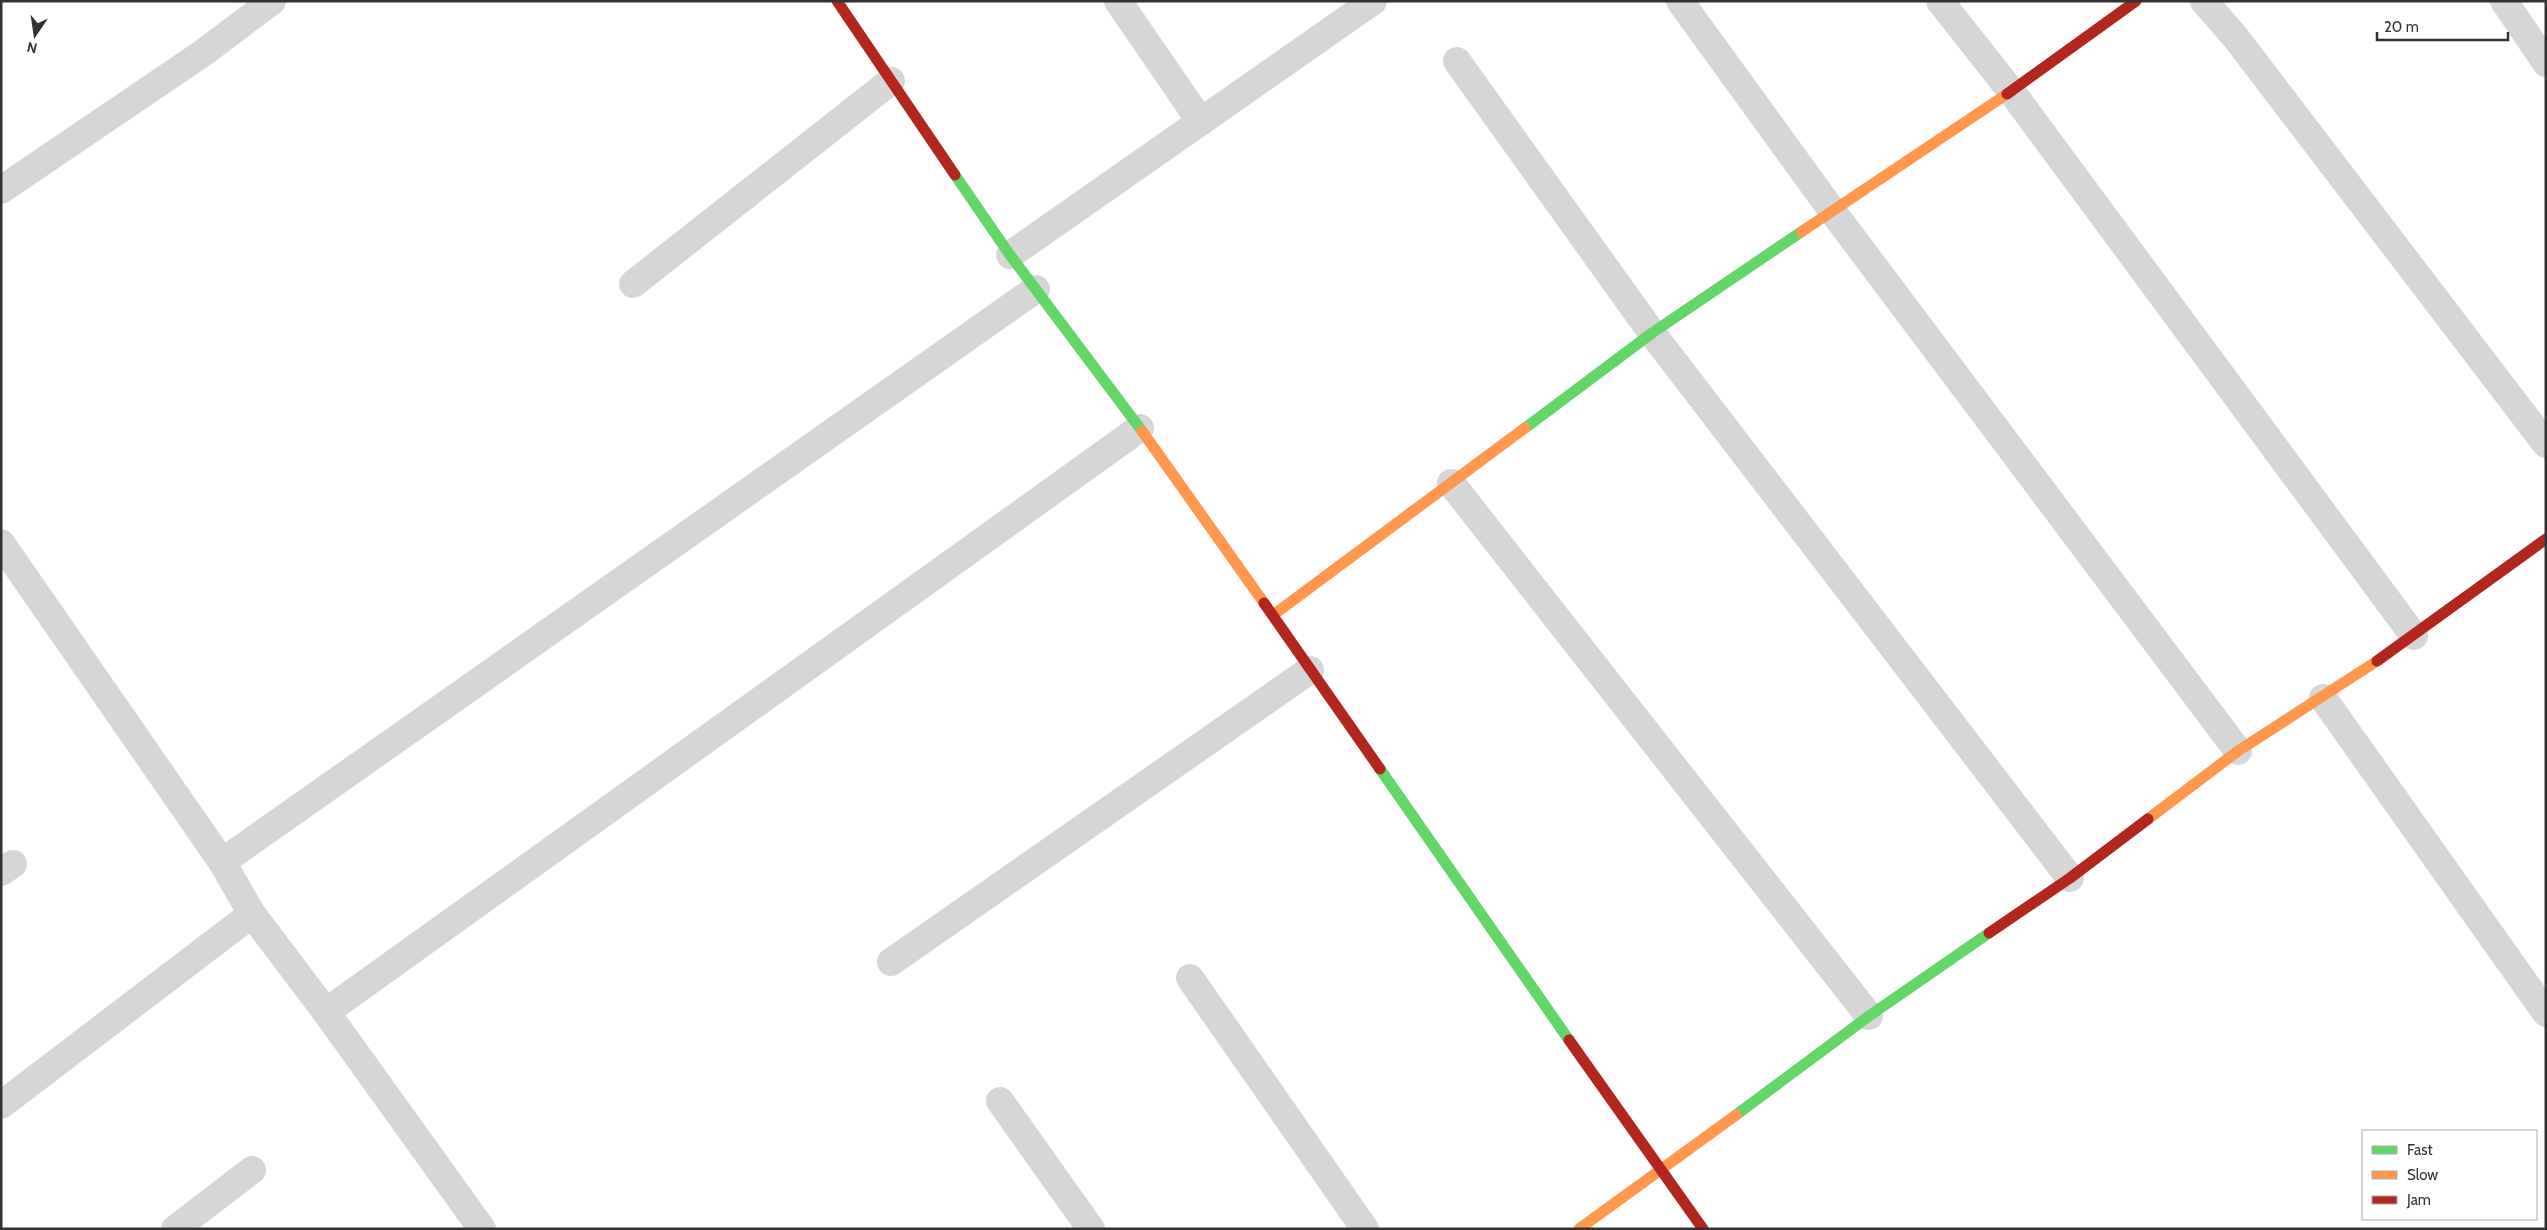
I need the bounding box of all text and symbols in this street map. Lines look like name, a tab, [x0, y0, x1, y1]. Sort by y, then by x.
north arrow	[10, 10, 60, 60]
scale bar	[2377, 10, 2508, 42]
text: 20 m	[2384, 18, 2419, 36]
text: N	[25, 38, 39, 58]
legend	[2362, 1130, 2537, 1220]
text: Fast	[2407, 1141, 2432, 1159]
text: Slow	[2407, 1166, 2438, 1184]
text: Jam	[2406, 1191, 2431, 1209]

